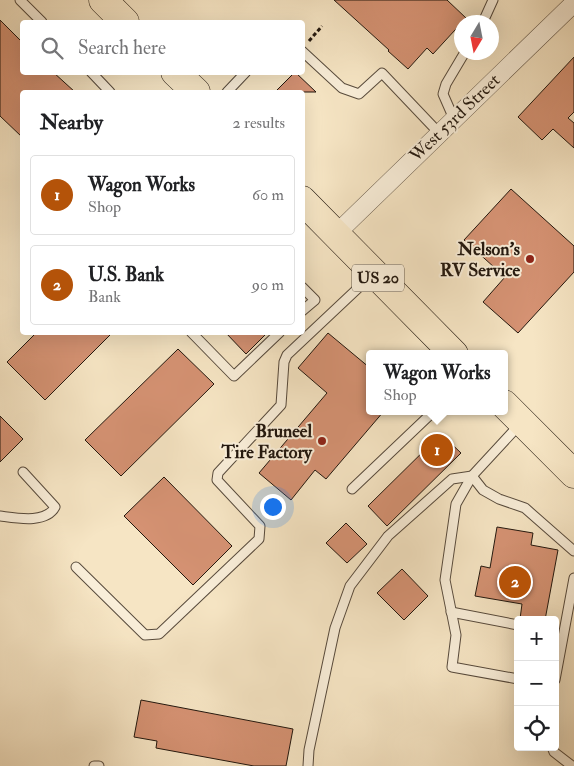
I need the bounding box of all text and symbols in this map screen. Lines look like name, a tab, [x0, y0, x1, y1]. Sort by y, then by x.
north arrow	[454, 15, 499, 60]
search box	[20, 20, 305, 75]
icon: search	[38, 34, 66, 62]
text: Search here	[78, 36, 166, 60]
street label: West 53rd Street	[404, 69, 505, 168]
text: Nearby	[40, 109, 103, 136]
text: 2 results	[232, 113, 285, 133]
text: Wagon Works	[88, 173, 195, 197]
text: 1	[54, 185, 60, 205]
text: 60 m	[252, 185, 284, 205]
text: Shop	[88, 197, 121, 217]
place label: Nelson's RV Service	[440, 238, 520, 282]
marker: Nelson's RV Service	[524, 253, 536, 265]
text: U.S. Bank	[88, 263, 164, 287]
road number: US 20	[352, 264, 404, 292]
text: 2	[53, 275, 61, 295]
text: 90 m	[252, 275, 284, 295]
text: Bank	[88, 287, 121, 307]
popup	[366, 350, 508, 415]
text: Wagon Works	[383, 361, 491, 385]
text: Shop	[383, 385, 417, 405]
place label: Bruneel Tire Factory	[221, 420, 313, 464]
pin: 1	[421, 431, 453, 469]
marker: Bruneel Tire Factory	[316, 435, 328, 447]
your location	[260, 494, 286, 520]
pin: 2	[499, 563, 531, 601]
map controls	[514, 616, 559, 751]
button: +	[514, 616, 559, 661]
button: −	[514, 661, 559, 706]
button: locate	[514, 706, 559, 751]

